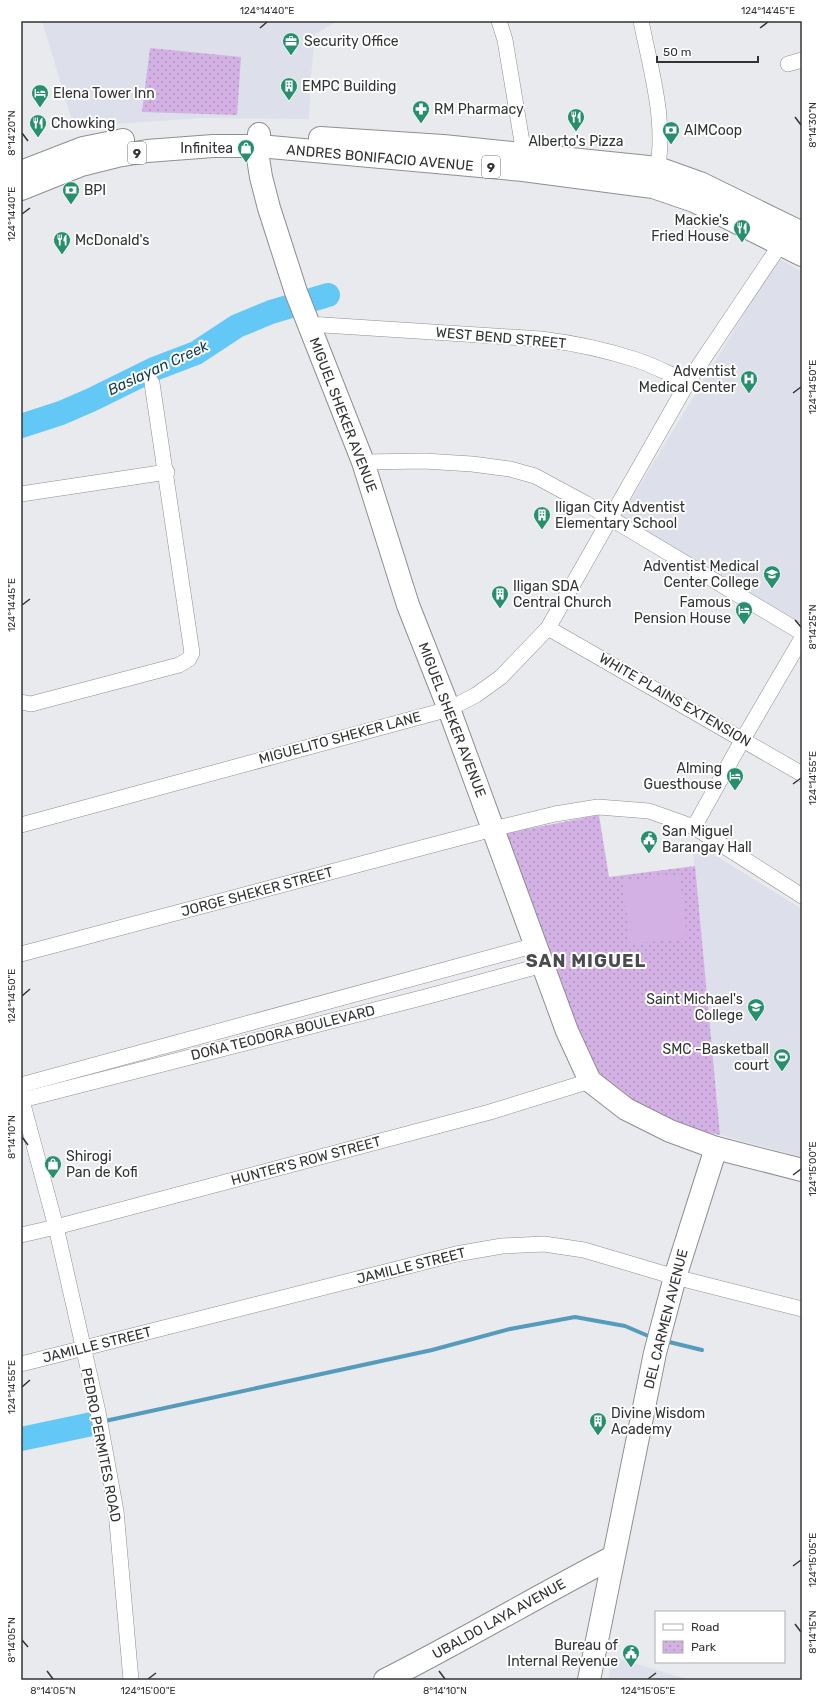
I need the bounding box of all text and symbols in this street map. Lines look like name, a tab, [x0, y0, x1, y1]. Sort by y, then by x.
text: 124°14'40"E	[240, 5, 294, 17]
text: 124°14'45"E	[741, 5, 795, 17]
office icon: Security Office	[281, 31, 301, 56]
place label: Security Office	[304, 33, 399, 50]
scale bar	[657, 38, 758, 64]
text: 50 m	[663, 45, 691, 59]
building icon: EMPC Building	[279, 76, 299, 101]
place label: EMPC Building	[302, 78, 396, 95]
hotel icon: Elena Tower Inn	[30, 83, 50, 108]
place label: Elena Tower Inn	[53, 85, 155, 102]
pharmacy icon: RM Pharmacy	[411, 99, 431, 124]
place label: RM Pharmacy	[434, 101, 524, 118]
text: 8°14'30"N	[807, 102, 819, 148]
restaurant icon: Alberto's Pizza	[566, 107, 586, 132]
text: 8°14'20"N	[6, 110, 18, 156]
restaurant icon: Chowking	[28, 113, 48, 138]
place label: Chowking	[51, 115, 115, 132]
bank icon: AIMCoop	[661, 120, 681, 145]
place label: AIMCoop	[684, 122, 742, 139]
place label: Alberto's Pizza	[528, 133, 624, 150]
shop icon: Infinitea	[236, 138, 256, 163]
place label: Infinitea	[180, 140, 233, 157]
street label: ANDRES BONIFACIO AVENUE	[286, 141, 474, 175]
road number: 9	[128, 142, 146, 164]
road number: 9	[482, 156, 500, 178]
bank icon: BPI	[61, 180, 81, 205]
place label: BPI	[84, 182, 106, 199]
text: 124°14'40"E	[6, 187, 18, 241]
place label: Mackie's Fried House	[651, 212, 729, 245]
restaurant icon: Mackie's Fried House	[732, 218, 752, 243]
restaurant icon: McDonald's	[52, 230, 72, 255]
place label: McDonald's	[75, 232, 149, 249]
street label: WEST BEND STREET	[435, 324, 567, 352]
street label: MIGUEL SHEKER AVENUE	[306, 335, 380, 495]
water label: Baslayan Creek	[105, 337, 211, 399]
text: 124°14'50"E	[807, 360, 819, 414]
place label: Adventist Medical Center	[639, 363, 737, 396]
hospital icon: Adventist Medical Center	[739, 369, 759, 394]
place label: Iligan City Adventist Elementary School	[555, 499, 686, 532]
building icon: Iligan City Adventist Elementary School	[532, 505, 552, 530]
place label: Adventist Medical Center College	[643, 558, 759, 591]
school or university icon: Adventist Medical Center College	[762, 564, 782, 589]
text: 124°14'45"E	[6, 578, 18, 632]
place label: Iligan SDA Central Church	[513, 578, 612, 611]
building icon: Iligan SDA Central Church	[490, 584, 510, 609]
place label: Famous Pension House	[634, 594, 731, 627]
hotel icon: Famous Pension House	[734, 600, 754, 625]
text: 8°14'25"N	[807, 604, 819, 650]
street label: MIGUEL SHEKER AVENUE	[415, 640, 489, 800]
street label: WHITE PLAINS EXTENSION	[596, 650, 754, 750]
street label: MIGUELITO SHEKER LANE	[257, 708, 423, 768]
text: 124°14'55"E	[807, 751, 819, 805]
place label: Alming Guesthouse	[644, 760, 722, 793]
hotel icon: Alming Guesthouse	[725, 766, 745, 791]
place label: San Miguel Barangay Hall	[662, 823, 752, 856]
public building icon: San Miguel Barangay Hall	[639, 829, 659, 854]
street label: JORGE SHEKER STREET	[179, 864, 335, 920]
district label: SAN MIGUEL	[526, 950, 646, 972]
text: 124°14'50"E	[6, 969, 18, 1023]
place label: Saint Michael's College	[646, 991, 743, 1024]
school or university icon: Saint Michael's College	[746, 997, 766, 1022]
street label: DOÑA TEODORA BOULEVARD	[189, 1001, 377, 1064]
place label: SMC -Basketball court	[663, 1041, 770, 1074]
sports icon: SMC -Basketball court	[772, 1047, 792, 1072]
text: 8°14'10"N	[6, 1115, 18, 1159]
street label: HUNTER'S ROW STREET	[229, 1133, 383, 1189]
text: 124°15'00"E	[807, 1141, 819, 1197]
place label: Shirogi Pan de Kofi	[66, 1148, 138, 1181]
shop icon: Shirogi Pan de Kofi	[43, 1154, 63, 1179]
street label: JAMILLE STREET	[355, 1244, 467, 1288]
street label: DEL CARMEN AVENUE	[640, 1247, 692, 1391]
street label: JAMILLE STREET	[41, 1323, 153, 1367]
text: 124°14'55"E	[6, 1360, 18, 1414]
street label: PEDRO PERMITES ROAD	[78, 1366, 124, 1524]
place label: Divine Wisdom Academy	[611, 1405, 705, 1438]
building icon: Divine Wisdom Academy	[588, 1411, 608, 1436]
text: 124°15'05"E	[807, 1533, 819, 1587]
street label: UBALDO LAYA AVENUE	[429, 1575, 569, 1663]
text: 8°14'15"N	[807, 1610, 819, 1654]
legend	[655, 1611, 785, 1663]
text: 8°14'05"N	[6, 1617, 18, 1663]
text: Road	[691, 1620, 719, 1634]
place label: Bureau of Internal Revenue	[507, 1637, 619, 1670]
text: Park	[691, 1640, 717, 1654]
public building icon: Bureau of Internal Revenue	[621, 1643, 641, 1668]
text: 8°14'05"N	[30, 1685, 76, 1697]
text: 124°15'00"E	[120, 1685, 176, 1697]
text: 8°14'10"N	[423, 1685, 467, 1697]
text: 124°15'05"E	[621, 1685, 675, 1697]

